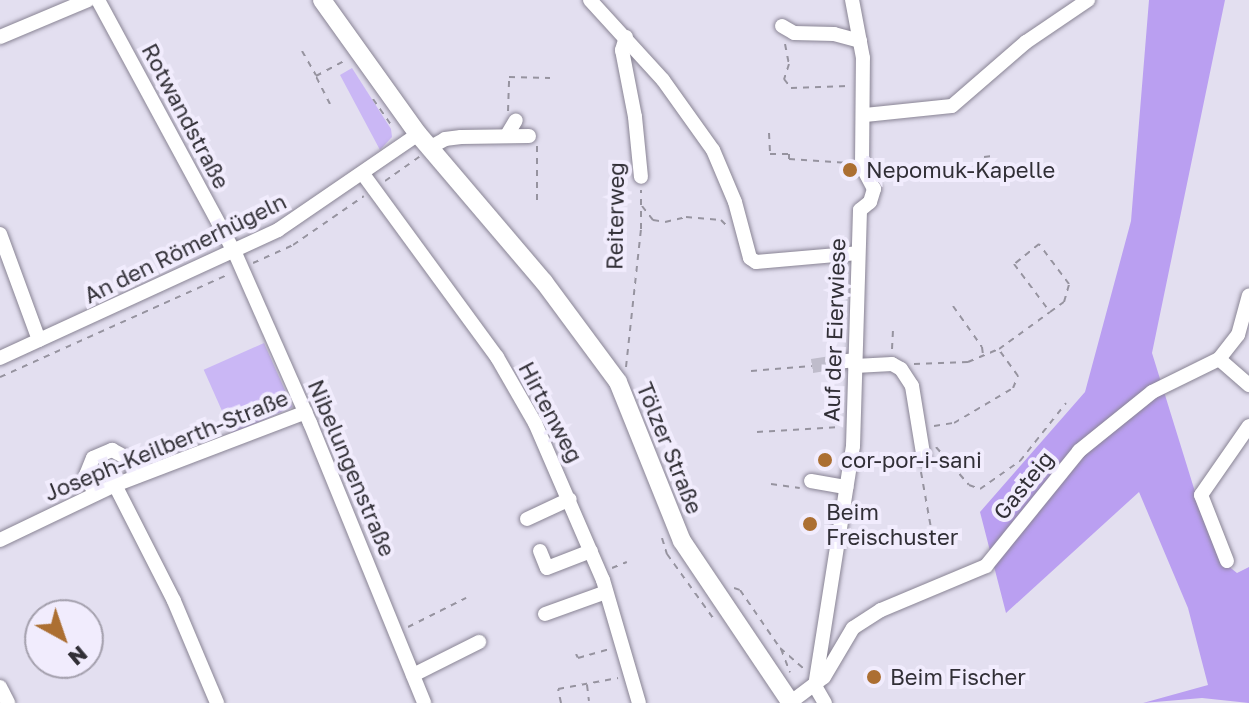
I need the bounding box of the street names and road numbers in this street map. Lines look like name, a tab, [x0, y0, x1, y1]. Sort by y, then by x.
street label: Rotwandstraße	[137, 39, 235, 193]
street label: Reiterweg	[601, 162, 629, 270]
street label: An den Römerhügeln	[80, 188, 290, 308]
street label: Auf der Eierwiese	[818, 238, 850, 422]
street label: Hirtenweg	[513, 357, 589, 467]
street label: Nibelungenstraße	[303, 376, 401, 560]
street label: Tölzer Straße	[632, 378, 708, 518]
street label: Joseph-Keilberth-Straße	[40, 384, 292, 506]
street label: Gasteig	[987, 445, 1059, 525]

